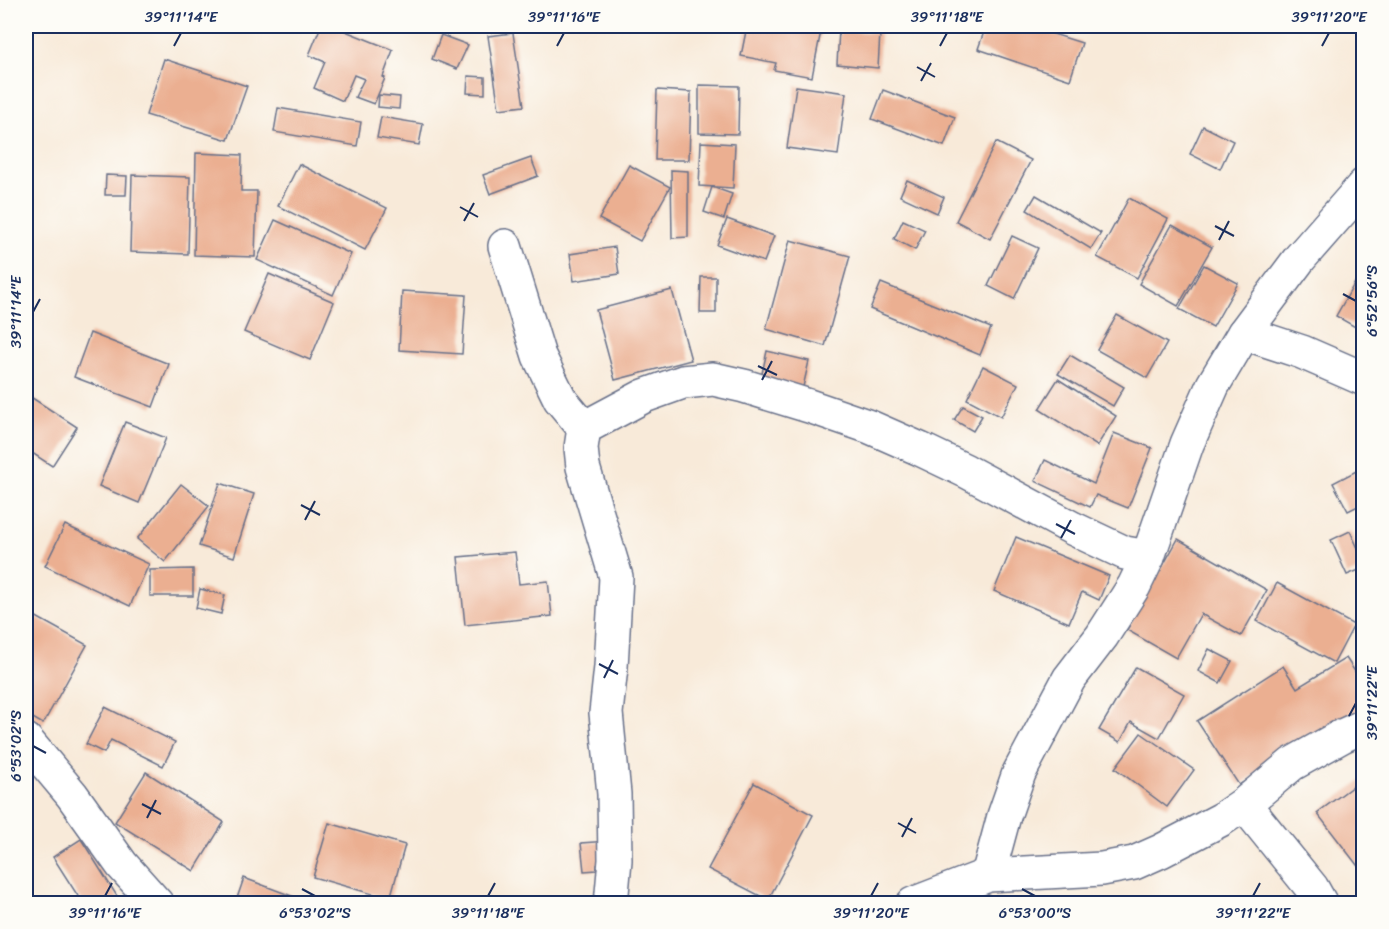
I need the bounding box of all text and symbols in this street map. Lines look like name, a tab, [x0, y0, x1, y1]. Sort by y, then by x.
text: 39°11'14"E	[145, 4, 219, 30]
text: 39°11'16"E	[528, 4, 602, 30]
text: 39°11'18"E	[911, 4, 985, 30]
text: 39°11'20"E	[1291, 4, 1368, 30]
text: 6°52'56"S	[1359, 265, 1385, 337]
text: 39°11'14"E	[3, 274, 29, 348]
text: 39°11'22"E	[1359, 664, 1385, 740]
text: 6°53'02"S	[3, 710, 29, 782]
text: 39°11'16"E	[69, 900, 143, 926]
text: 6°53'02"S	[279, 900, 351, 926]
text: 39°11'18"E	[452, 900, 526, 926]
text: 39°11'20"E	[833, 900, 910, 926]
text: 6°53'00"S	[999, 900, 1072, 926]
text: 39°11'22"E	[1216, 900, 1292, 926]

